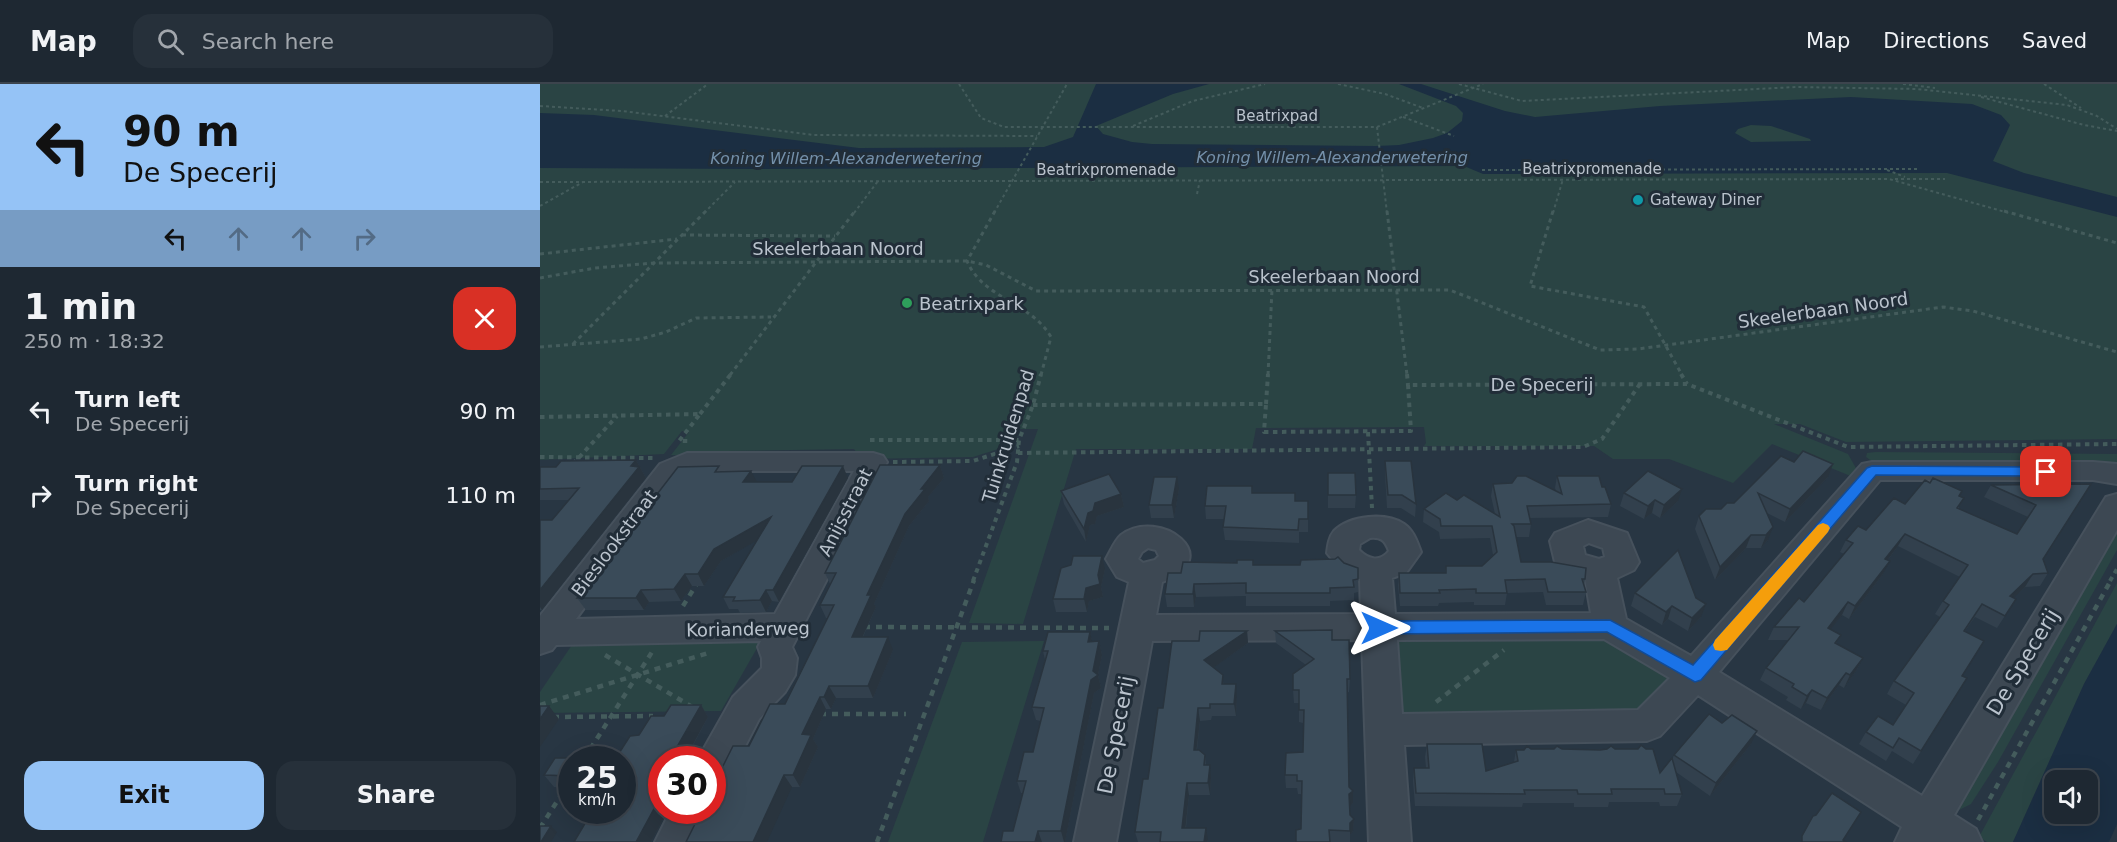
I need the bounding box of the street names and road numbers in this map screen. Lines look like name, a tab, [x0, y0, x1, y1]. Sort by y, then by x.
street label: Beatrixpad	[1236, 107, 1318, 125]
street label: Beatrixpromenade	[1522, 160, 1662, 178]
street label: Beatrixpromenade	[1036, 161, 1176, 179]
street label: Skeelerbaan Noord	[752, 238, 924, 259]
street label: Skeelerbaan Noord	[1248, 266, 1420, 287]
street label: Skeelerbaan Noord	[1737, 288, 1909, 332]
street label: Tuinkruidenpad	[977, 367, 1038, 506]
street label: De Specerij	[1491, 374, 1593, 395]
street label: Anijsstraat	[814, 464, 876, 560]
street label: Bieslookstraat	[567, 485, 661, 601]
street label: De Specerij	[1982, 604, 2064, 720]
street label: Korianderweg	[686, 617, 810, 641]
street label: De Specerij	[1093, 674, 1139, 796]

